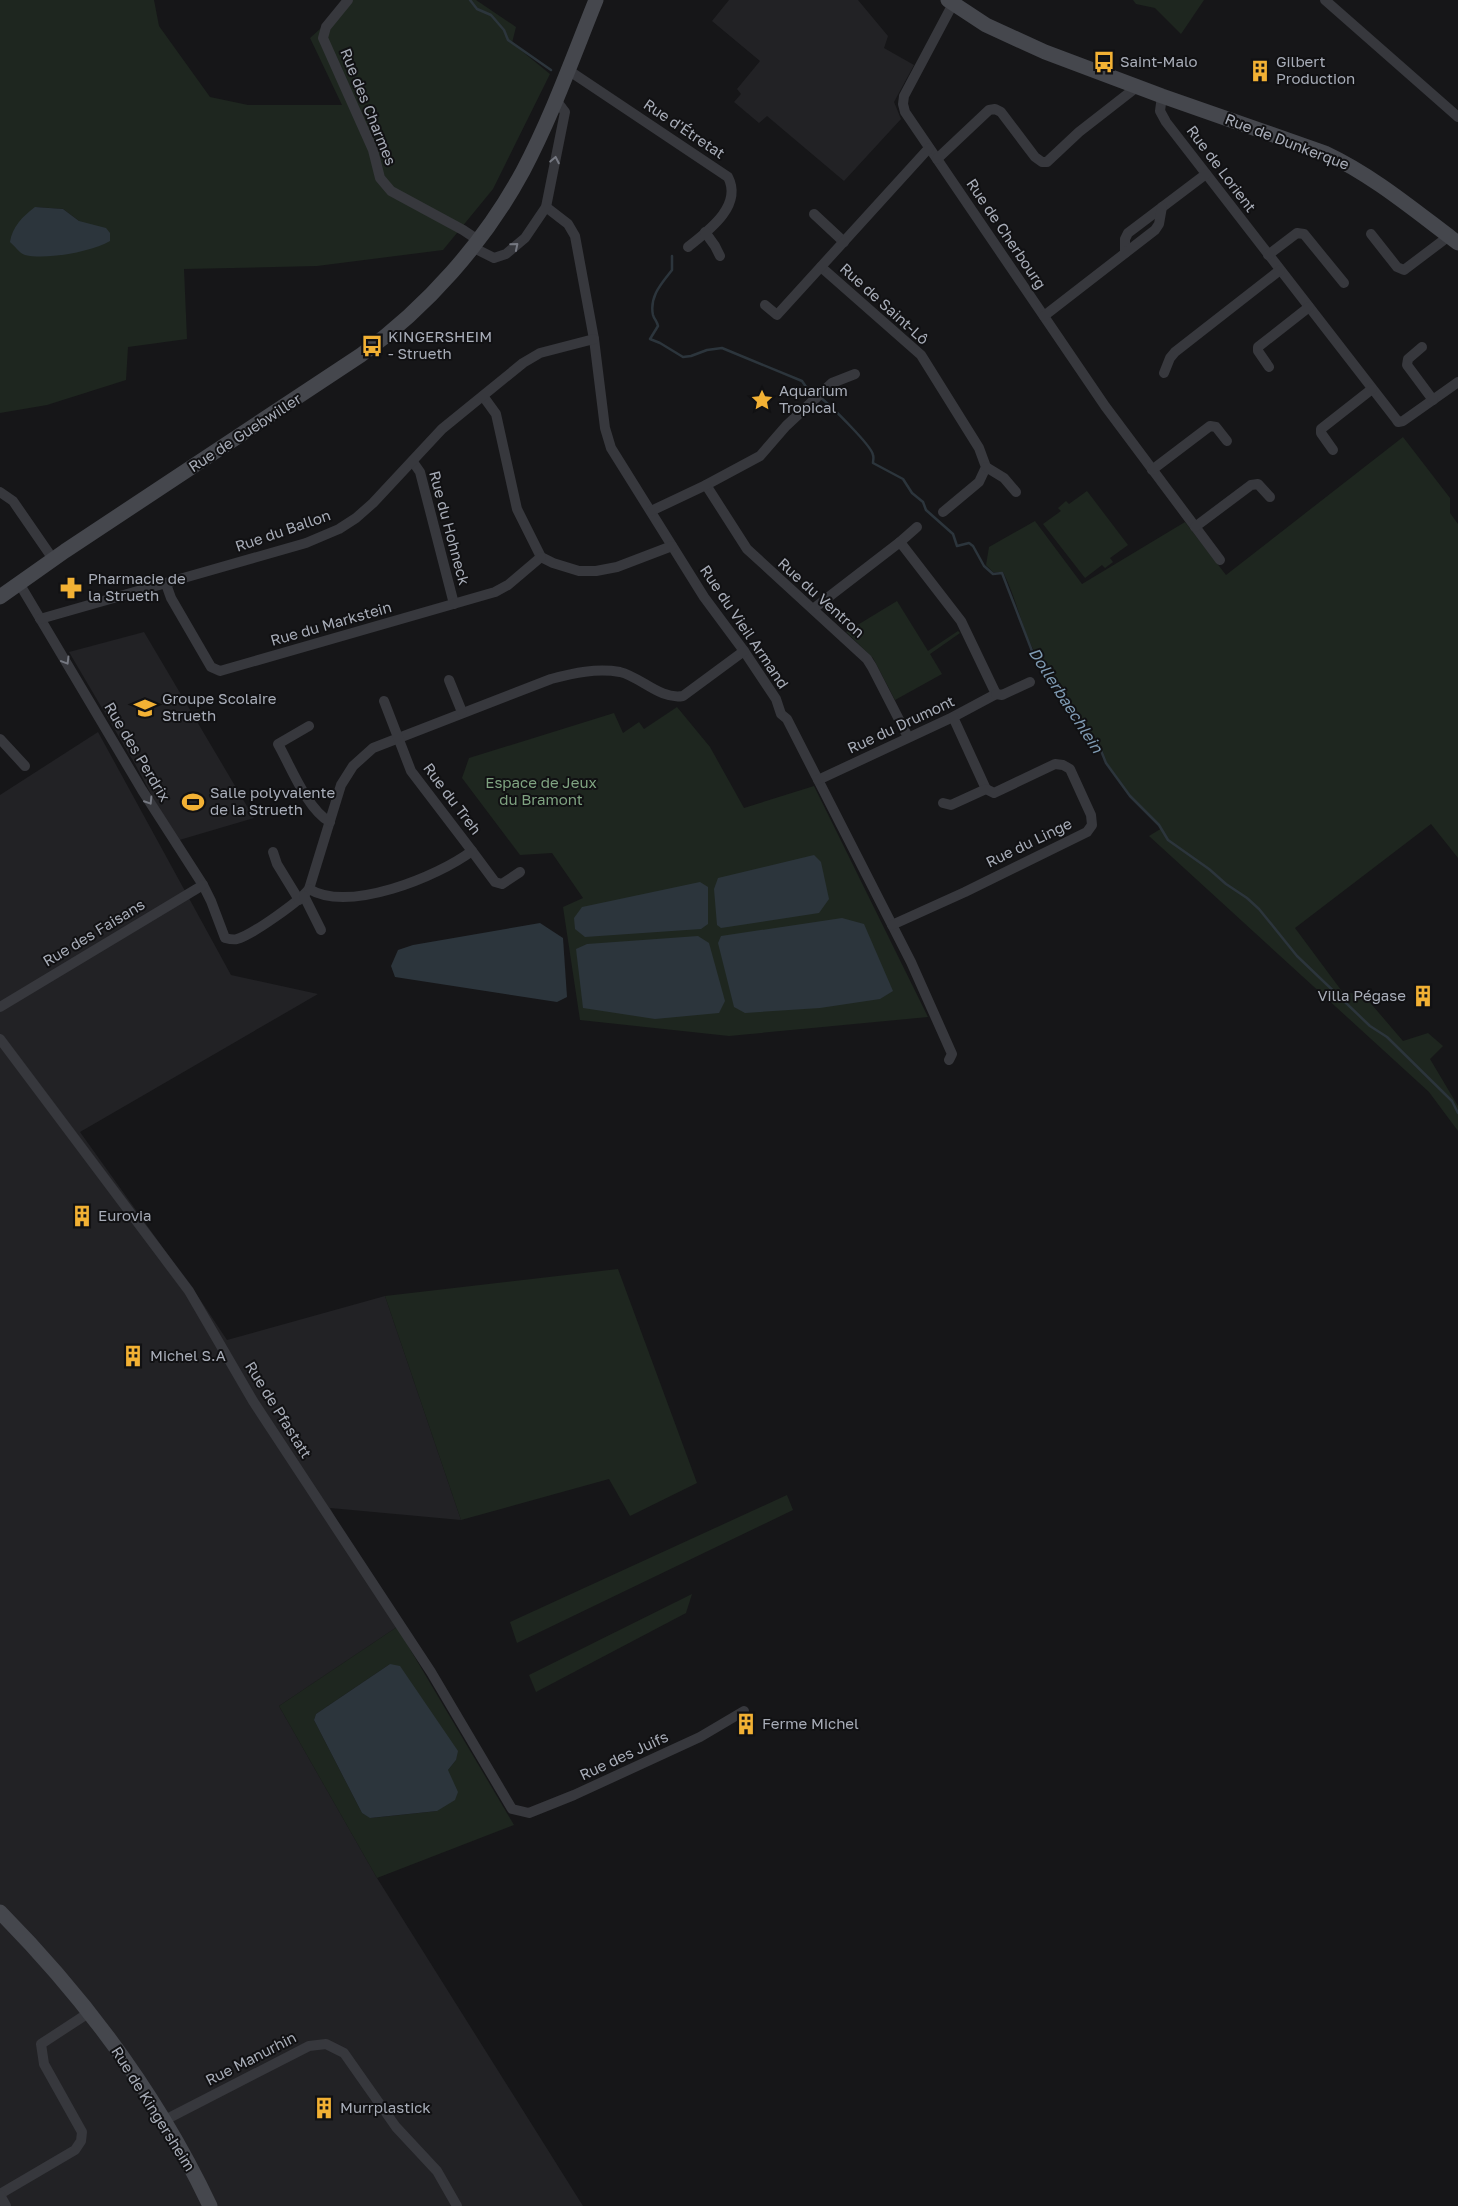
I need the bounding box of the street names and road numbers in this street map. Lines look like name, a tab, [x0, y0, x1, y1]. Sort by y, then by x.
street label: Rue des Charmes	[337, 45, 401, 168]
street label: Rue d'Étretat	[641, 94, 728, 162]
street label: Rue de Dunkerque	[1223, 109, 1352, 173]
street label: Rue de Lorient	[1183, 121, 1260, 215]
street label: Rue de Cherbourg	[963, 175, 1050, 292]
street label: Rue de Saint-Lô	[837, 259, 933, 348]
street label: Rue de Guebwiller	[185, 389, 304, 475]
street label: Rue du Hohneck	[426, 469, 474, 587]
street label: Rue du Ballon	[233, 505, 333, 555]
street label: Rue du Ventron	[775, 554, 869, 641]
street label: Rue du Vieil Armand	[697, 561, 793, 692]
street label: Rue du Markstein	[268, 597, 393, 649]
street label: Rue du Drumont	[844, 691, 957, 757]
street label: Rue des Perdrix	[101, 699, 175, 804]
street label: Rue du Treh	[420, 759, 486, 838]
street label: Rue du Linge	[983, 813, 1075, 871]
street label: Rue des Faisans	[39, 895, 148, 970]
street label: Rue de Pfastatt	[242, 1358, 316, 1461]
street label: Rue des Juifs	[576, 1727, 671, 1784]
street label: Rue Manurhin	[202, 2028, 299, 2089]
street label: Rue de Kingersheim	[108, 2043, 200, 2174]

